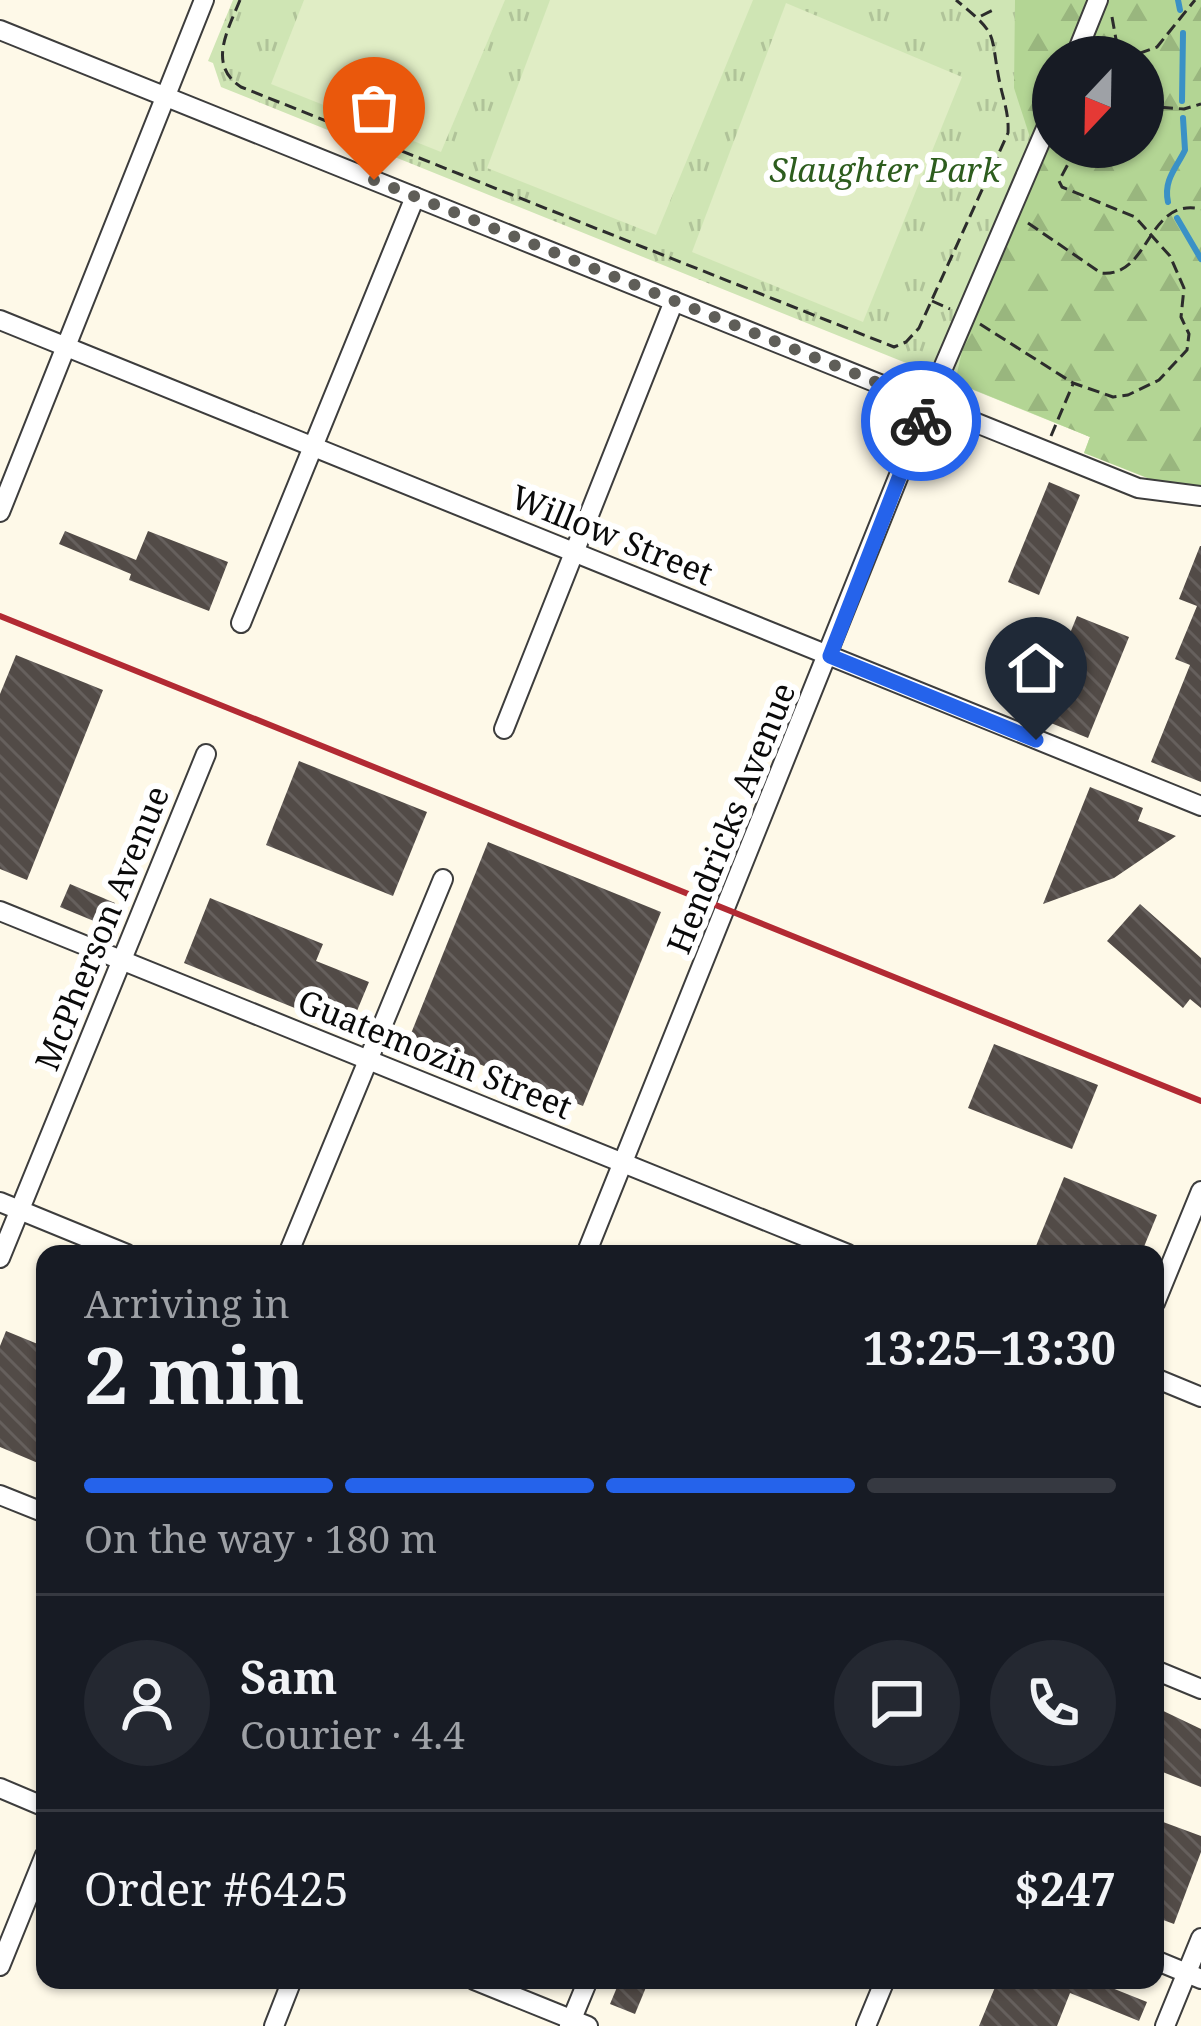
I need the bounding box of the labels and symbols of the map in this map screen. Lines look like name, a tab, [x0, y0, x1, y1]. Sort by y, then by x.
north arrow	[1032, 36, 1164, 168]
pin	[323, 57, 425, 180]
park label: Slaughter Park	[769, 147, 1002, 192]
courier	[861, 361, 981, 481]
street label: Willow Street	[505, 474, 720, 595]
pin	[985, 617, 1087, 740]
street label: Hendricks Avenue	[656, 676, 805, 960]
street label: McPherson Avenue	[24, 779, 179, 1077]
street label: Guatemozin Street	[291, 978, 579, 1129]

